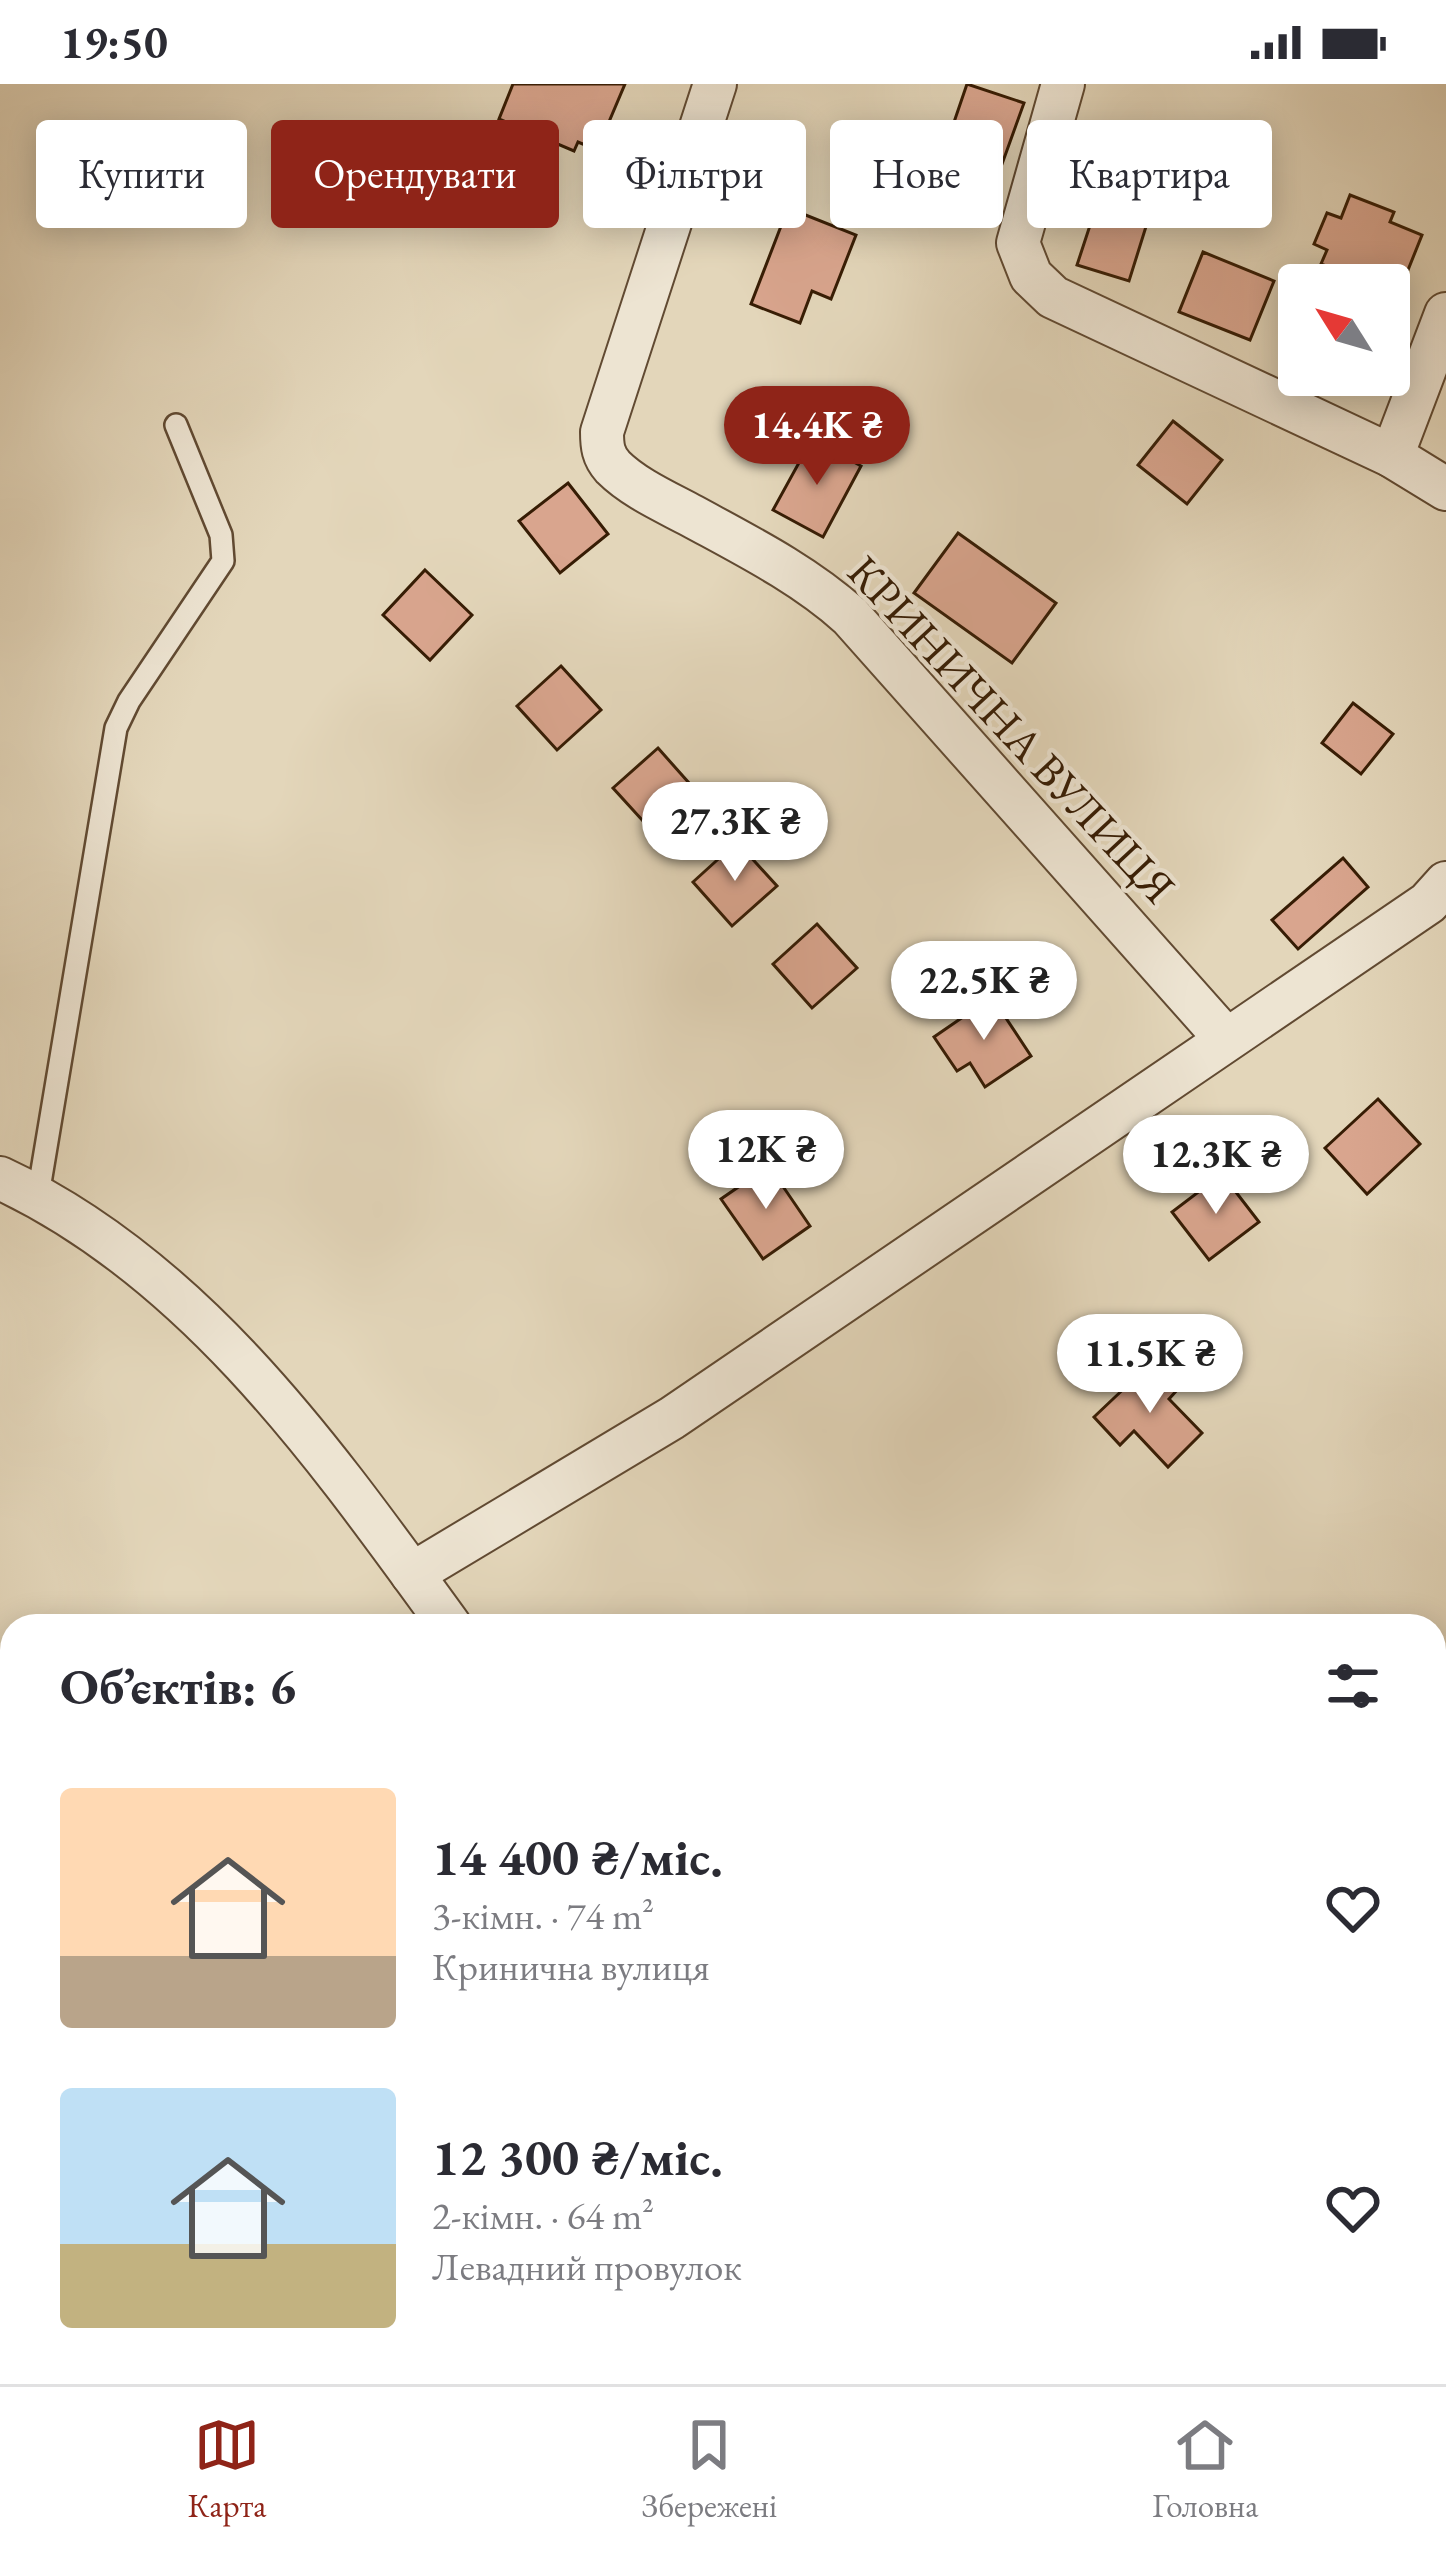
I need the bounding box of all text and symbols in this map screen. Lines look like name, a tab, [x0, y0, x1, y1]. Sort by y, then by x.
text: 19:50	[60, 13, 168, 71]
chip: Купити	[36, 120, 247, 228]
chip: Орендувати	[271, 120, 559, 228]
chip: Фільтри	[583, 120, 806, 228]
chip: Нове	[830, 120, 1003, 228]
chip: Квартира	[1027, 120, 1272, 228]
north arrow	[1278, 264, 1410, 396]
map controls	[1278, 264, 1410, 396]
pin: 14.4K ₴	[706, 386, 928, 488]
text: 14.4K ₴	[751, 399, 883, 450]
street label: КРИНИЧНА ВУЛИЦЯ	[836, 543, 1188, 915]
pin: 27.3K ₴	[624, 782, 846, 884]
text: 27.3K ₴	[669, 795, 801, 846]
pin: 22.5K ₴	[873, 941, 1095, 1043]
text: 22.5K ₴	[918, 954, 1050, 1005]
pin: 12K ₴	[682, 1110, 850, 1212]
pin: 12.3K ₴	[1105, 1115, 1327, 1217]
text: 12K ₴	[715, 1123, 817, 1174]
text: 12.3K ₴	[1150, 1128, 1282, 1179]
pin: 11.5K ₴	[1039, 1314, 1261, 1416]
text: 11.5K ₴	[1084, 1327, 1216, 1378]
text: Об’єктів: 6	[60, 1653, 296, 1719]
icon: filters	[1320, 1653, 1386, 1719]
text: 14 400 ₴/міс.	[432, 1824, 723, 1890]
icon: home	[156, 1836, 300, 1980]
icon: heart	[1320, 1875, 1386, 1941]
text: 3-кімн. · 74 m²	[432, 1890, 654, 1941]
text: Кринична вулиця	[432, 1941, 710, 1992]
text: 12 300 ₴/міс.	[432, 2124, 723, 2190]
icon: home	[156, 2136, 300, 2280]
icon: heart	[1320, 2175, 1386, 2241]
text: 2-кімн. · 64 m²	[432, 2190, 654, 2241]
text: Левадний провулок	[432, 2241, 742, 2292]
tab: Карта	[188, 2412, 266, 2527]
tab: Збережені	[642, 2412, 777, 2527]
tab: Головна	[1152, 2412, 1258, 2527]

